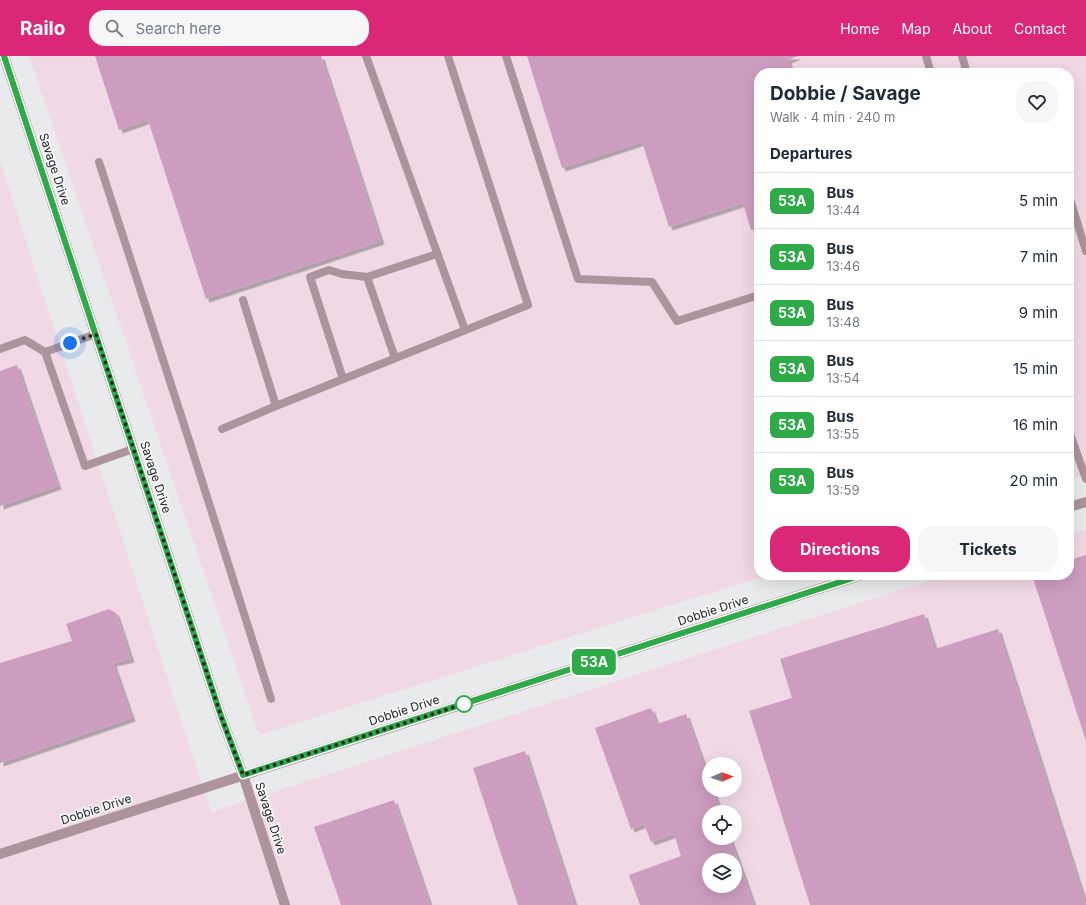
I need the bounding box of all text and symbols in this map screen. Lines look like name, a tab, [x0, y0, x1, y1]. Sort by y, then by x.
search box	[89, 10, 369, 46]
text: Railo	[20, 17, 65, 40]
icon: search	[103, 17, 125, 39]
text: Search here	[135, 19, 221, 38]
text: Home	[840, 20, 879, 37]
text: Map	[901, 20, 931, 37]
text: About	[953, 20, 992, 37]
text: Contact	[1014, 20, 1066, 37]
button: heart	[1016, 81, 1058, 123]
text: Dobbie / Savage	[770, 82, 921, 105]
text: Walk · 4 min · 240 m	[770, 109, 896, 125]
street label: Savage Drive	[36, 131, 74, 207]
text: Departures	[770, 144, 852, 163]
text: Bus	[826, 183, 854, 202]
text: 5 min	[1019, 191, 1058, 210]
text: 53A	[778, 192, 806, 209]
text: 13:44	[826, 202, 860, 218]
text: Bus	[826, 239, 854, 258]
text: 7 min	[1020, 247, 1058, 266]
text: 53A	[778, 248, 806, 265]
text: 13:46	[826, 258, 860, 274]
text: Bus	[826, 295, 854, 314]
text: 9 min	[1019, 303, 1058, 322]
text: 53A	[778, 304, 806, 321]
text: 13:48	[826, 314, 860, 330]
your location	[60, 333, 80, 353]
text: Bus	[826, 351, 854, 370]
text: 15 min	[1013, 359, 1058, 378]
text: 53A	[778, 360, 806, 377]
text: 13:54	[826, 370, 860, 386]
text: Bus	[826, 407, 854, 426]
text: 16 min	[1013, 415, 1058, 434]
text: 53A	[778, 416, 806, 433]
text: 13:55	[826, 426, 859, 442]
street label: Savage Drive	[137, 439, 175, 515]
text: Bus	[826, 463, 854, 482]
text: 20 min	[1010, 471, 1058, 490]
text: 53A	[778, 472, 806, 489]
text: 13:59	[826, 482, 859, 498]
button: Directions	[770, 526, 910, 572]
button: Tickets	[918, 526, 1058, 572]
street label: Dobbie Drive	[676, 591, 750, 629]
line badge: 53A	[571, 649, 617, 675]
text: 53A	[580, 653, 608, 670]
street label: Dobbie Drive	[367, 691, 441, 729]
unlabelled marker	[455, 695, 473, 713]
north arrow	[702, 757, 742, 797]
map controls	[702, 757, 742, 893]
street label: Savage Drive	[252, 780, 290, 856]
street label: Dobbie Drive	[59, 790, 133, 828]
button: locate	[702, 805, 742, 845]
button: layers	[702, 853, 742, 893]

